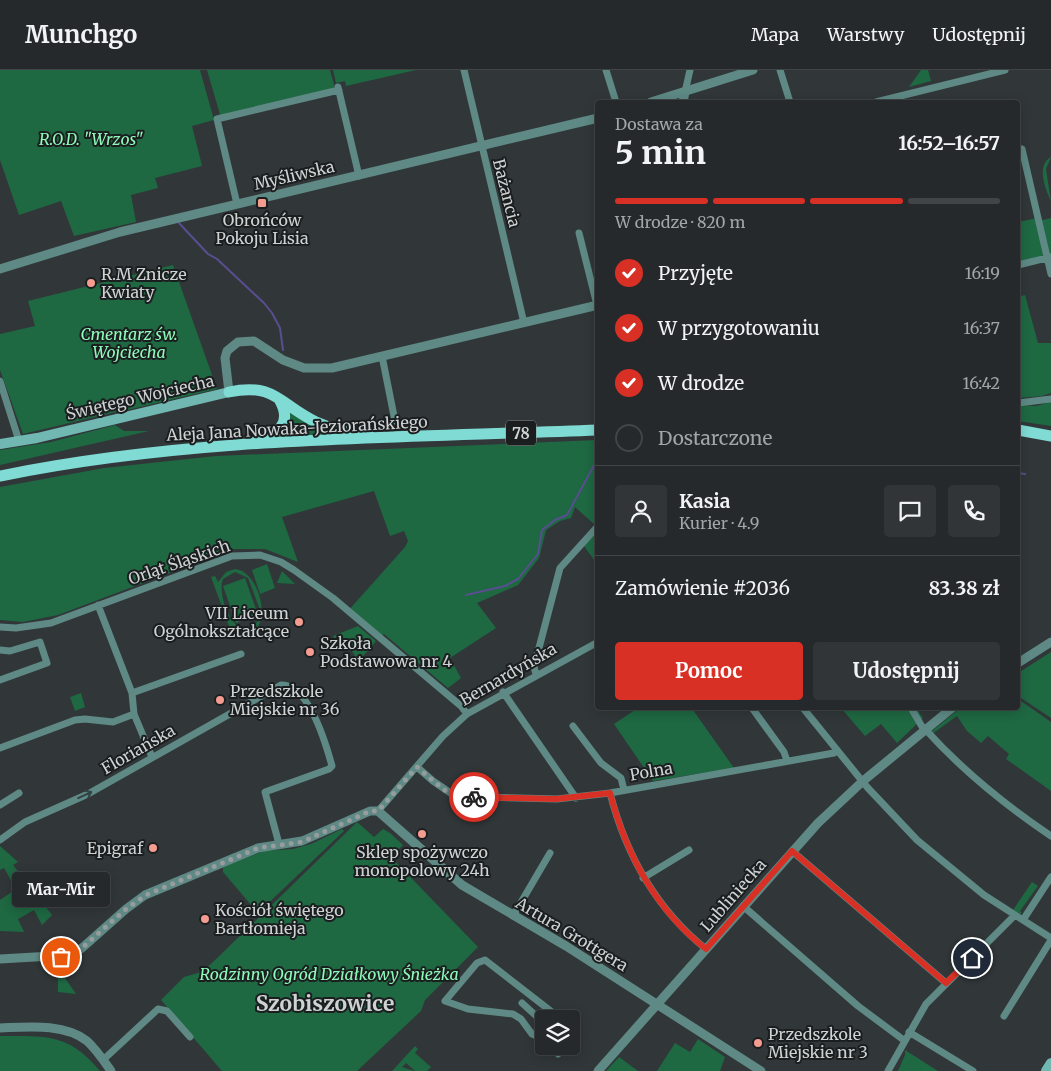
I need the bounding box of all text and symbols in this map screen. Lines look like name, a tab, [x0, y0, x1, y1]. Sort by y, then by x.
text: Munchgo	[25, 19, 137, 50]
text: Mapa	[751, 23, 799, 46]
text: Warstwy	[827, 23, 904, 46]
text: Udostępnij	[932, 23, 1026, 46]
text: Dostawa za	[615, 114, 703, 134]
park label: R.O.D. "Wrzos"	[39, 129, 143, 149]
text: 16:52–16:57	[898, 131, 1000, 155]
text: 5 min	[615, 133, 706, 173]
street label: Myśliwska	[252, 156, 337, 194]
street label: Bażancia	[489, 157, 525, 230]
marker: Obrońców Pokoju Lisia	[256, 197, 268, 209]
place label: Obrońców Pokoju Lisia	[215, 210, 309, 248]
text: W drodze · 820 m	[615, 212, 745, 232]
icon: check	[615, 259, 643, 287]
text: Przyjęte	[658, 261, 733, 285]
text: 16:19	[965, 263, 1000, 283]
place label: R.M Znicze Kwiaty	[101, 264, 187, 302]
marker: R.M Znicze Kwiaty	[85, 277, 97, 289]
icon: check	[615, 314, 643, 342]
text: W przygotowaniu	[658, 316, 820, 340]
text: 16:37	[963, 318, 1000, 338]
park label: Cmentarz św. Wojciecha	[80, 324, 178, 362]
icon: check	[615, 369, 643, 397]
street label: Świętego Wojciecha	[64, 370, 216, 424]
text: W drodze	[658, 371, 744, 395]
text: 16:42	[963, 373, 1000, 393]
street label: Aleja Jana Nowaka-Jeziorańskiego	[165, 411, 428, 445]
road number: 78	[506, 420, 536, 446]
text: Dostarczone	[658, 426, 772, 450]
button: person	[615, 485, 667, 537]
button: chat	[884, 485, 936, 537]
button: phone	[948, 485, 1000, 537]
text: Kasia	[679, 489, 730, 513]
text: Kurier · 4.9	[679, 513, 759, 533]
street label: Orląt Śląskich	[126, 535, 233, 589]
text: Zamówienie #2036	[615, 576, 790, 600]
text: 83.38 zł	[928, 576, 1000, 600]
place label: VII Liceum Ogólnokształcące	[154, 603, 289, 641]
marker: VII Liceum Ogólnokształcące	[293, 616, 305, 628]
place label: Szkoła Podstawowa nr 4	[320, 633, 452, 671]
street label: Bernardyńska	[456, 638, 560, 710]
button: Pomoc	[615, 642, 803, 700]
button: Udostępnij	[813, 642, 1000, 700]
marker: Szkoła Podstawowa nr 4	[304, 646, 316, 658]
place label: Przedszkole Miejskie nr 36	[230, 681, 340, 719]
marker: Przedszkole Miejskie nr 36	[214, 694, 226, 706]
street label: Floriańska	[98, 720, 179, 778]
street label: Polna	[628, 757, 675, 785]
courier	[449, 772, 499, 822]
icon: bike	[460, 783, 488, 811]
one-way arrow	[77, 790, 92, 799]
marker: Sklep spożywczo monopolowy 24h	[416, 828, 428, 840]
place label: Epigraf	[87, 838, 144, 858]
marker: Epigraf	[147, 842, 159, 854]
place label: Sklep spożywczo monopolowy 24h	[354, 842, 490, 880]
street label: Lubliniecka	[696, 854, 770, 936]
callout: Mar-Mir	[12, 872, 110, 907]
text: Mar-Mir	[27, 879, 95, 899]
street label: Artura Grottgera	[511, 892, 632, 976]
place label: Kościół świętego Bartłomieja	[215, 900, 344, 938]
marker: Kościół świętego Bartłomieja	[199, 913, 211, 925]
pin	[40, 936, 82, 978]
pin	[951, 937, 993, 979]
icon: bag	[47, 943, 75, 971]
icon: home	[958, 944, 986, 972]
park label: Rodzinny Ogród Działkowy Śnieżka	[199, 964, 459, 984]
district label: Szobiszowice	[256, 990, 394, 1017]
map controls	[535, 1010, 580, 1055]
button: layers	[535, 1010, 580, 1055]
place label: Przedszkole Miejskie nr 3	[768, 1024, 868, 1062]
marker: Przedszkole Miejskie nr 3	[752, 1037, 764, 1049]

